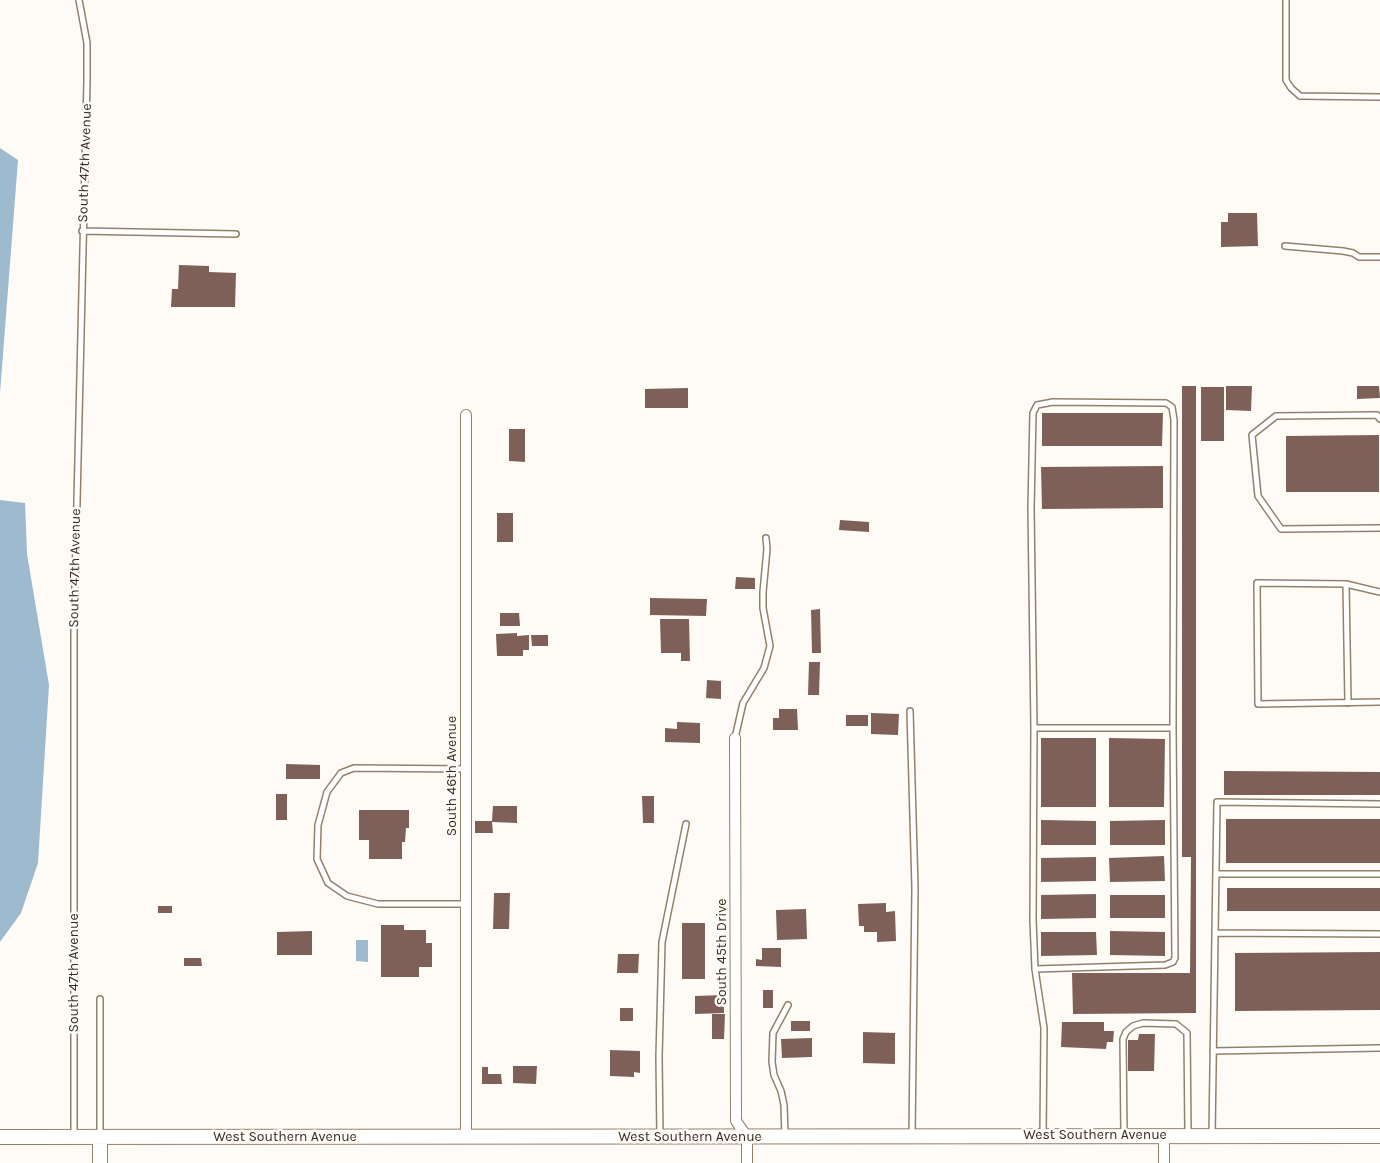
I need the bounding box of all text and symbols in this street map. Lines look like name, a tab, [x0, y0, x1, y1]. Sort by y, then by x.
street label: South 47th Avenue	[75, 103, 95, 223]
street label: South 47th Avenue	[66, 508, 84, 628]
street label: South 46th Avenue	[444, 716, 460, 836]
street label: South 45th Drive	[714, 898, 730, 1006]
street label: South 47th Avenue	[66, 913, 82, 1033]
street label: West Southern Avenue	[1023, 1127, 1167, 1143]
street label: West Southern Avenue	[213, 1129, 357, 1145]
street label: West Southern Avenue	[618, 1129, 762, 1145]

